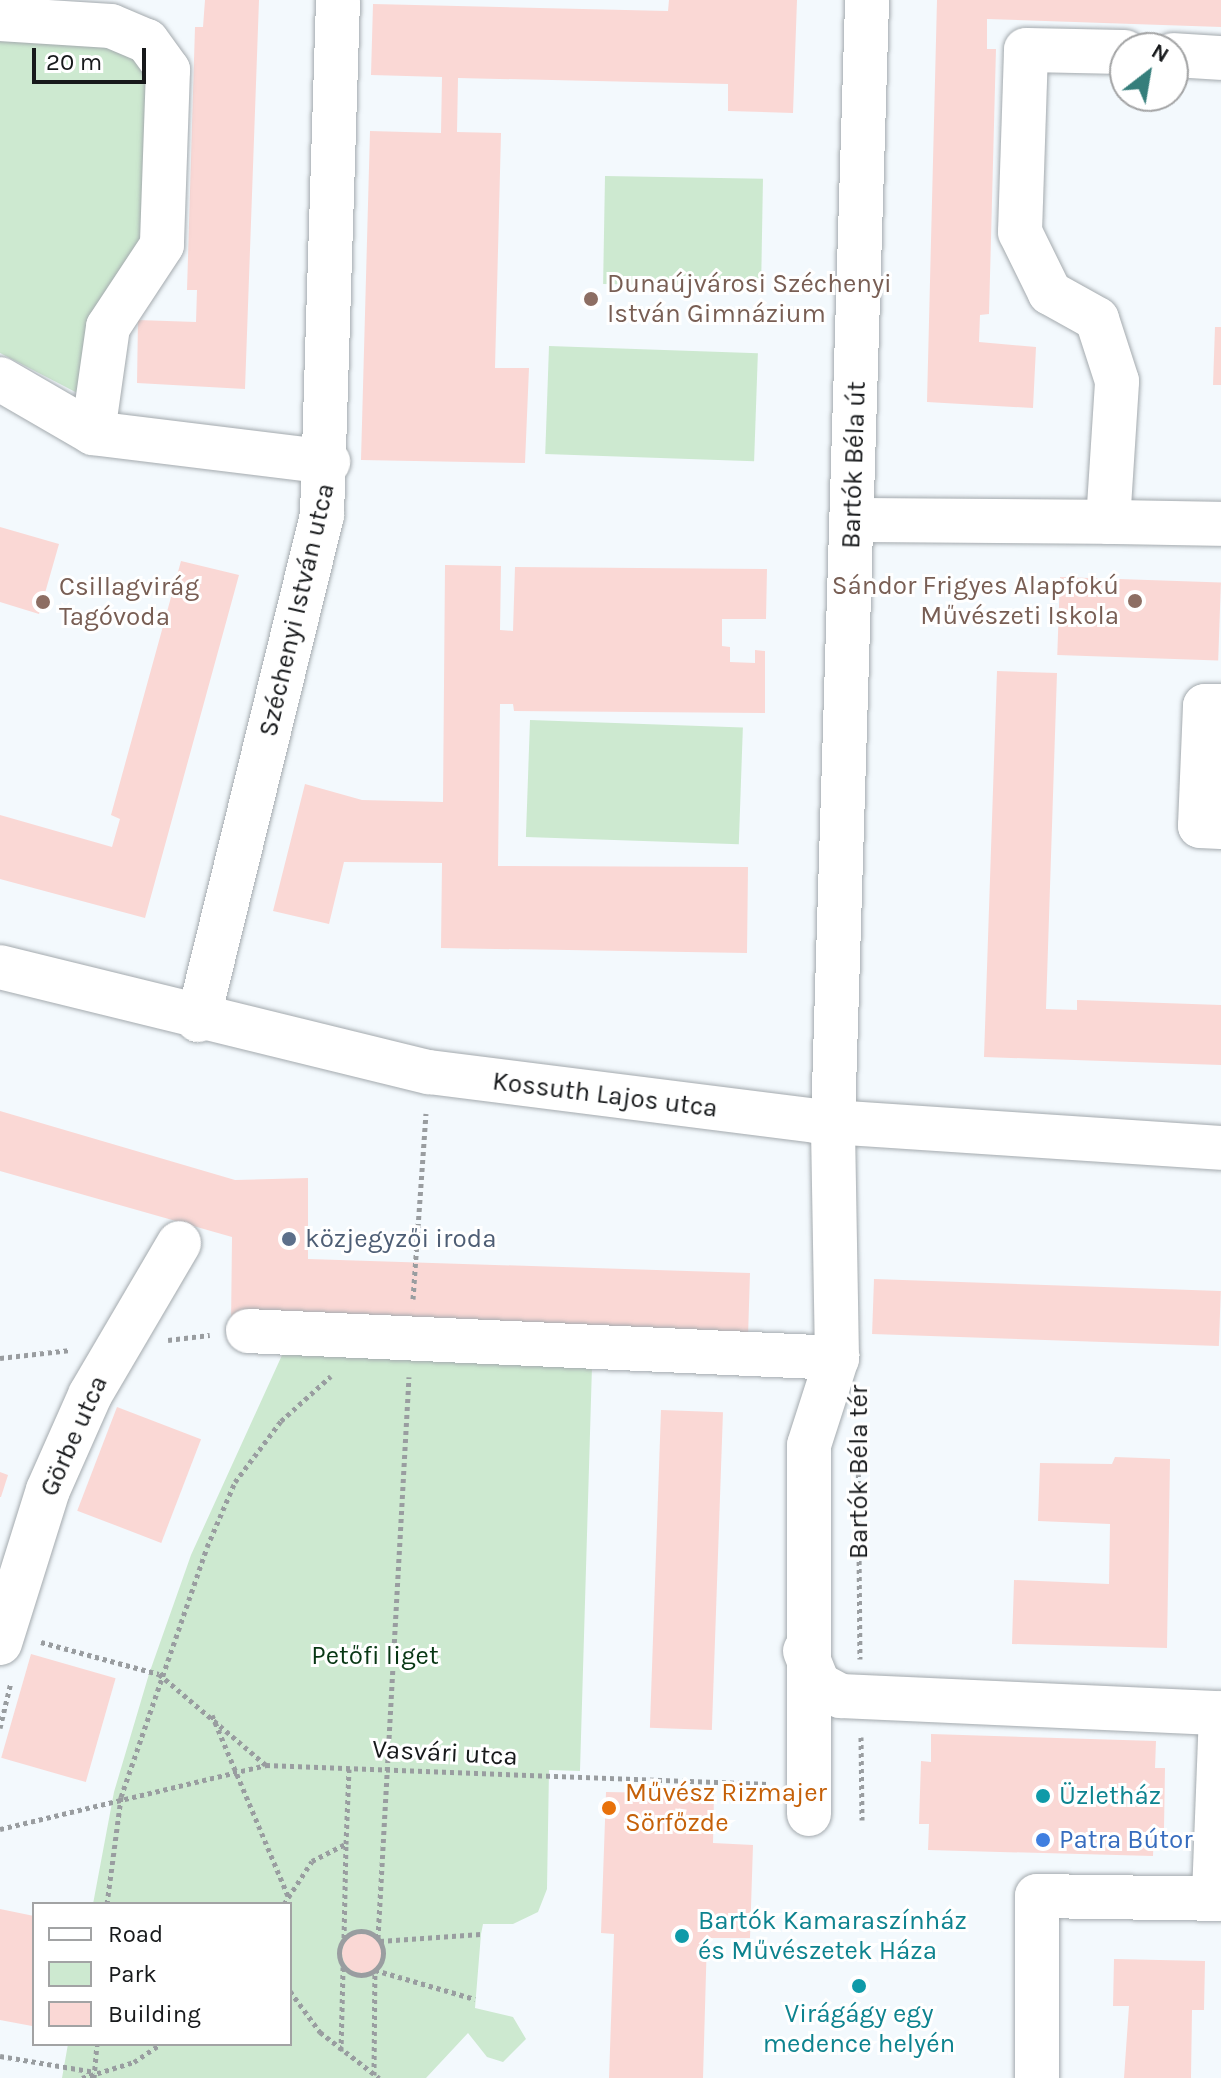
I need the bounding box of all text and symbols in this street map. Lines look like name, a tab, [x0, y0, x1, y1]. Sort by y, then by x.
scale bar	[36, 32, 150, 82]
north arrow	[1109, 32, 1189, 112]
text: N	[1147, 38, 1174, 68]
text: 20 m	[46, 48, 102, 76]
place label: Dunaújvárosi Széchenyi István Gimnázium	[607, 268, 892, 330]
marker: Dunaújvárosi Széchenyi István Gimnázium	[582, 290, 600, 308]
street label: Bartók Béla út	[835, 381, 873, 549]
street label: Széchenyi István utca	[253, 480, 341, 740]
place label: Sándor Frigyes Alapfokú Művészeti Iskola	[832, 570, 1119, 632]
place label: Csillagvirág Tagóvoda	[59, 571, 199, 632]
marker: Sándor Frigyes Alapfokú Művészeti Iskola	[1126, 592, 1144, 610]
marker: Csillagvirág Tagóvoda	[34, 593, 52, 611]
street label: Kossuth Lajos utca	[491, 1066, 719, 1124]
place label: közjegyzői iroda	[305, 1223, 496, 1255]
marker: közjegyzői iroda	[280, 1230, 298, 1248]
street label: Görbe utca	[34, 1371, 114, 1501]
street label: Bartók Béla tér	[843, 1385, 875, 1559]
park label: Petőfi liget	[311, 1640, 439, 1672]
street label: Vasvári utca	[371, 1734, 519, 1772]
place label: Művész Rizmajer Sörfőzde	[625, 1777, 827, 1838]
place label: Üzletház	[1059, 1780, 1161, 1812]
marker: Üzletház	[1034, 1787, 1052, 1805]
marker: Művész Rizmajer Sörfőzde	[600, 1799, 618, 1817]
place label: Patra Bútor	[1059, 1824, 1193, 1856]
marker: Patra Bútor	[1034, 1831, 1052, 1849]
legend	[32, 1902, 292, 2046]
place label: Bartók Kamaraszínház és Művészetek Háza	[698, 1905, 967, 1966]
text: Road	[108, 1920, 163, 1948]
marker: Bartók Kamaraszínház és Művészetek Háza	[673, 1927, 691, 1945]
text: Park	[108, 1960, 157, 1988]
marker: Virágágy egy medence helyén	[850, 1977, 868, 1995]
place label: Virágágy egy medence helyén	[763, 1998, 955, 2060]
text: Building	[108, 2000, 201, 2028]

